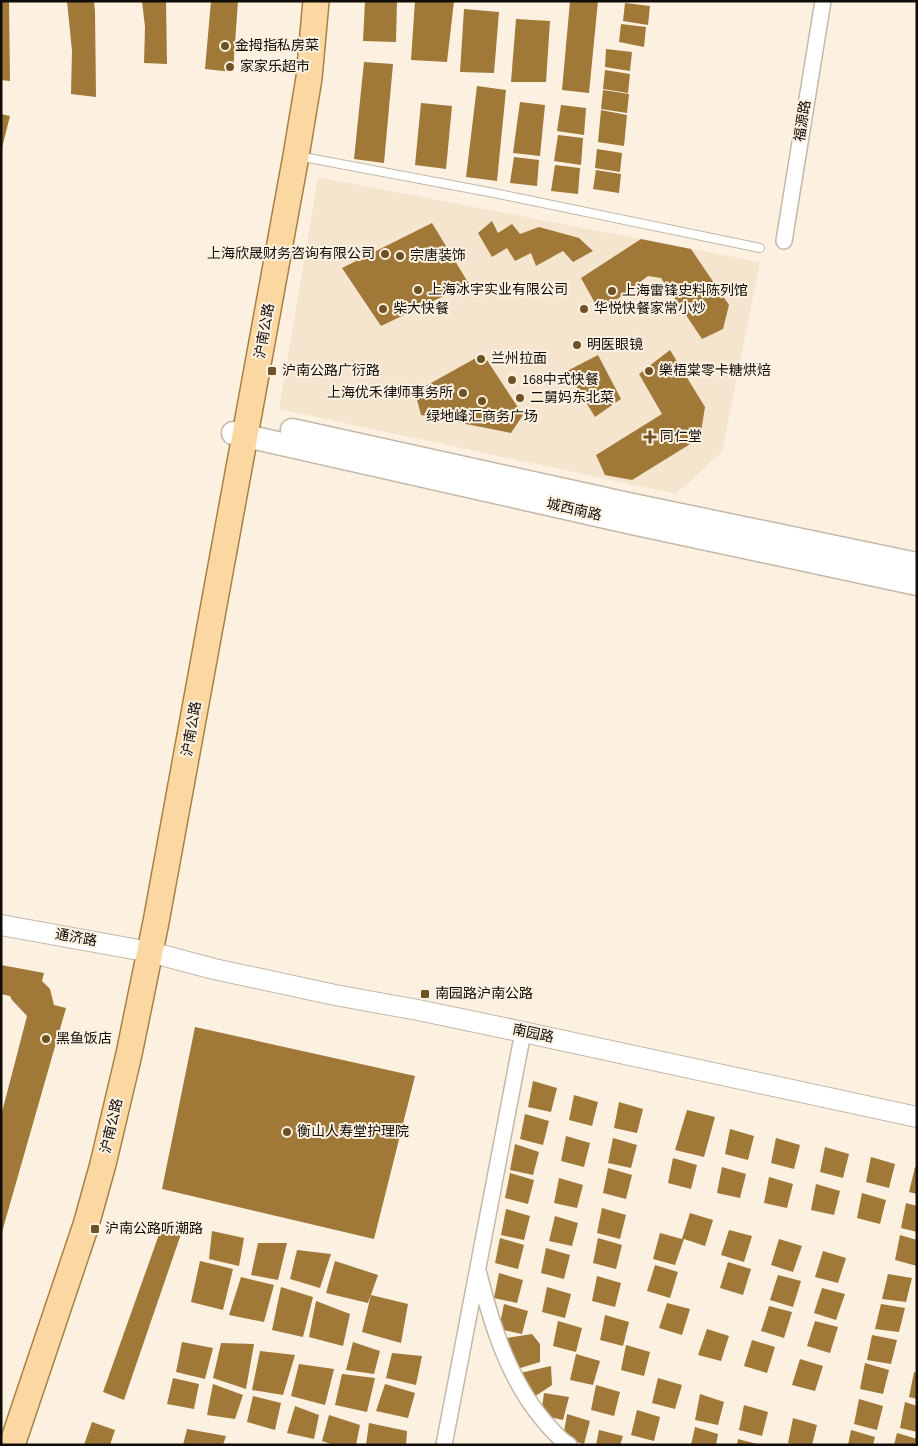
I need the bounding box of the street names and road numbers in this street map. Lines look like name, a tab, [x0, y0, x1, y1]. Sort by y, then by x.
street label: 福源路	[790, 99, 816, 143]
street label: 沪南公路	[250, 302, 280, 360]
street label: 城西南路	[544, 494, 604, 526]
street label: 沪南公路	[177, 700, 207, 758]
street label: 通济路	[54, 925, 98, 951]
street label: 南园路	[510, 1020, 556, 1048]
street label: 沪南公路	[96, 1096, 128, 1156]

